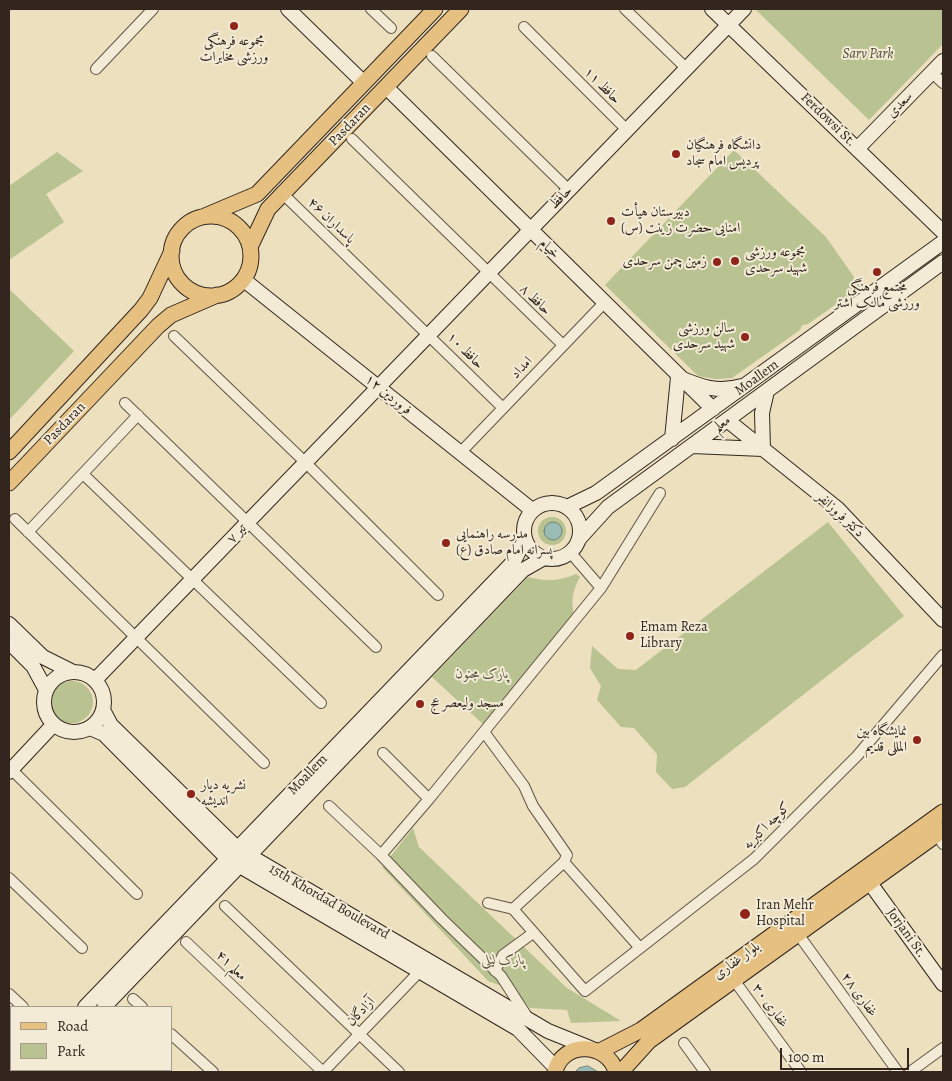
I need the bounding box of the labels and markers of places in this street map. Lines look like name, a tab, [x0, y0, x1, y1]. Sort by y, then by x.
marker: مجموعه فرهنگی ورزشی مخابرات	[228, 20, 240, 32]
place label: مجموعه فرهنگی ورزشی مخابرات	[200, 34, 268, 66]
place label: دانشگاه فرهنگیان پردیس امام سجاد	[686, 138, 761, 170]
marker: دانشگاه فرهنگیان پردیس امام سجاد	[670, 148, 682, 160]
place label: دبیرستان هیأت امنایی حضرت زینت (س)	[621, 205, 740, 238]
marker: دبیرستان هیأت امنایی حضرت زینت (س)	[605, 215, 617, 227]
place label: مجموعه ورزشی شهید سرحدی	[745, 245, 807, 278]
place label: زمین چمن سرحدی	[623, 254, 707, 270]
marker: مجموعه ورزشی شهید سرحدی	[729, 255, 741, 267]
marker: زمین چمن سرحدی	[711, 256, 723, 268]
marker: مجتمع فرهنگی ورزشی مالک اشتر	[871, 266, 883, 278]
place label: مجتمع فرهنگی ورزشی مالک اشتر	[834, 280, 920, 312]
place label: سالن ورزشی شهید سرحدی	[673, 321, 735, 354]
marker: سالن ورزشی شهید سرحدی	[739, 331, 751, 343]
place label: مدرسه راهنمایی پسرانه امام صادق (ع)	[456, 527, 552, 560]
marker: مدرسه راهنمایی پسرانه امام صادق (ع)	[440, 537, 452, 549]
place label: Emam Reza Library	[640, 620, 708, 652]
marker: Emam Reza Library	[624, 630, 636, 642]
place label: مسجد ولیعصر عج	[430, 696, 504, 712]
marker: مسجد ولیعصر عج	[414, 698, 426, 710]
place label: نمایشگاه بین المللی قدیم	[856, 724, 907, 756]
marker: نمایشگاه بین المللی قدیم	[911, 734, 923, 746]
place label: نشریه دیار اندیشه	[201, 778, 246, 810]
marker: نشریه دیار اندیشه	[185, 788, 197, 800]
place label: Iran Mehr Hospital	[756, 898, 814, 930]
marker: Iran Mehr Hospital	[738, 907, 752, 921]

